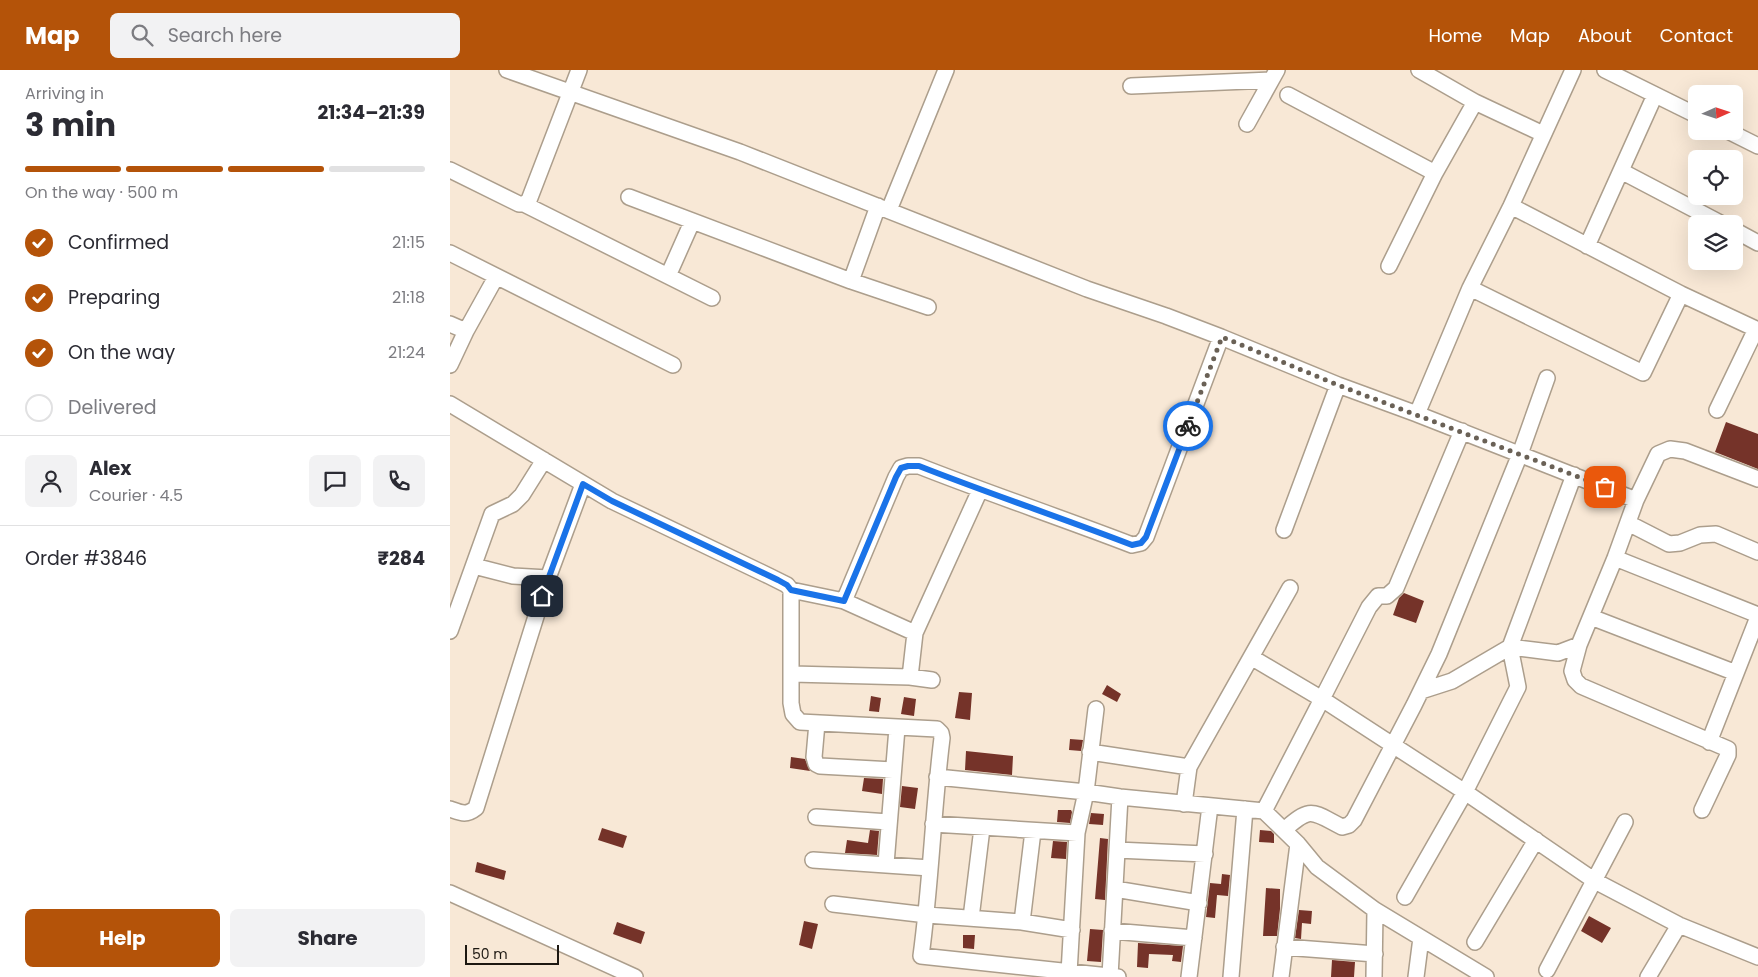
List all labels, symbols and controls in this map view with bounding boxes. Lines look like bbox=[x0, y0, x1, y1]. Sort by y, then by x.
search box bbox=[110, 13, 460, 58]
text: Map bbox=[25, 19, 80, 52]
icon: search bbox=[128, 21, 156, 49]
text: Search here bbox=[168, 22, 282, 49]
text: Home bbox=[1428, 23, 1482, 48]
text: Map bbox=[1510, 23, 1550, 48]
text: About bbox=[1578, 23, 1632, 48]
text: Contact bbox=[1660, 23, 1733, 48]
text: Arriving in bbox=[25, 82, 104, 105]
north arrow bbox=[1688, 85, 1742, 140]
map controls bbox=[1688, 85, 1743, 270]
text: 21:34–21:39 bbox=[317, 99, 425, 126]
text: 3 min bbox=[25, 102, 116, 147]
button: locate bbox=[1688, 150, 1743, 205]
text: On the way · 500 m bbox=[25, 181, 178, 204]
button: layers bbox=[1688, 215, 1743, 270]
icon: check bbox=[25, 229, 53, 257]
text: Confirmed bbox=[68, 229, 169, 256]
text: 21:15 bbox=[392, 231, 425, 254]
icon: check bbox=[25, 284, 53, 312]
text: Preparing bbox=[68, 284, 160, 311]
text: 21:18 bbox=[392, 286, 425, 309]
icon: check bbox=[25, 339, 53, 367]
text: On the way bbox=[68, 339, 175, 366]
text: 21:24 bbox=[388, 341, 425, 364]
text: Delivered bbox=[68, 394, 157, 421]
courier bbox=[1163, 401, 1213, 451]
icon: bike bbox=[1174, 412, 1202, 440]
button: person bbox=[25, 455, 77, 507]
text: Alex bbox=[89, 455, 131, 482]
button: chat bbox=[309, 455, 361, 507]
button: phone bbox=[373, 455, 425, 507]
pin bbox=[1584, 466, 1626, 508]
icon: bag bbox=[1591, 473, 1619, 501]
text: Courier · 4.5 bbox=[89, 484, 183, 507]
text: Order #3846 bbox=[25, 545, 147, 572]
text: ₹284 bbox=[378, 545, 425, 572]
pin bbox=[521, 575, 563, 617]
icon: home bbox=[528, 582, 556, 610]
button: Help bbox=[25, 909, 220, 967]
button: Share bbox=[230, 909, 425, 967]
scale bar bbox=[465, 942, 559, 965]
text: 50 m bbox=[472, 944, 508, 964]

